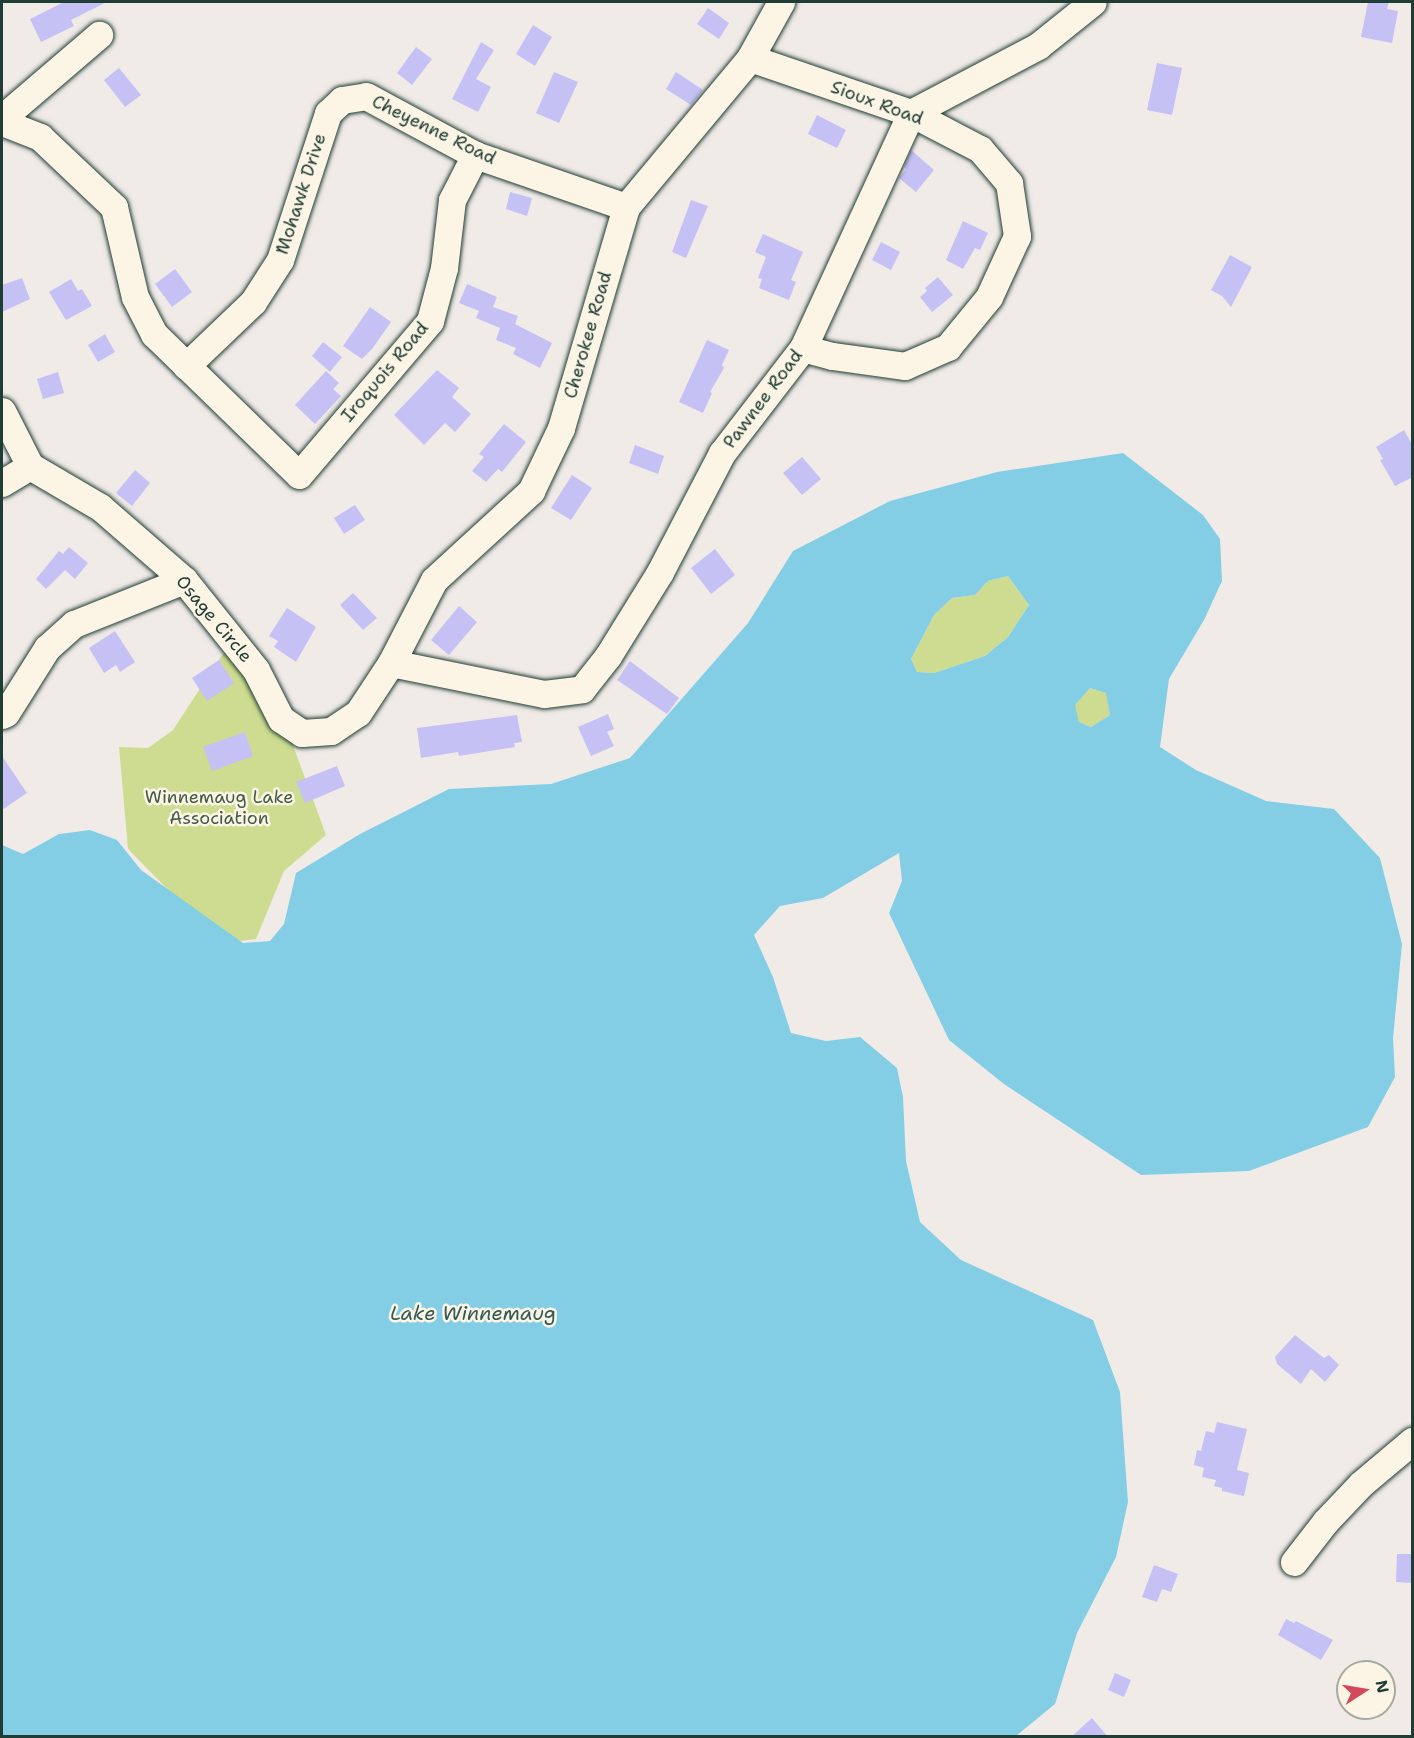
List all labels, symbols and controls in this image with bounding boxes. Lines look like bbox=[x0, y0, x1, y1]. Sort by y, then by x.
street label: Sioux Road bbox=[828, 76, 926, 130]
street label: Cheyenne Road bbox=[368, 91, 500, 169]
street label: Mohawk Drive bbox=[271, 131, 331, 257]
street label: Cherokee Road bbox=[560, 269, 616, 401]
street label: Iroquois Road bbox=[337, 317, 433, 427]
street label: Pawnee Road bbox=[719, 345, 807, 453]
street label: Osage Circle bbox=[171, 571, 257, 667]
park label: Winnemaug Lake Association bbox=[145, 787, 293, 830]
water label: Lake Winnemaug bbox=[390, 1301, 556, 1325]
north arrow bbox=[1336, 1660, 1396, 1720]
text: N bbox=[1371, 1678, 1394, 1695]

